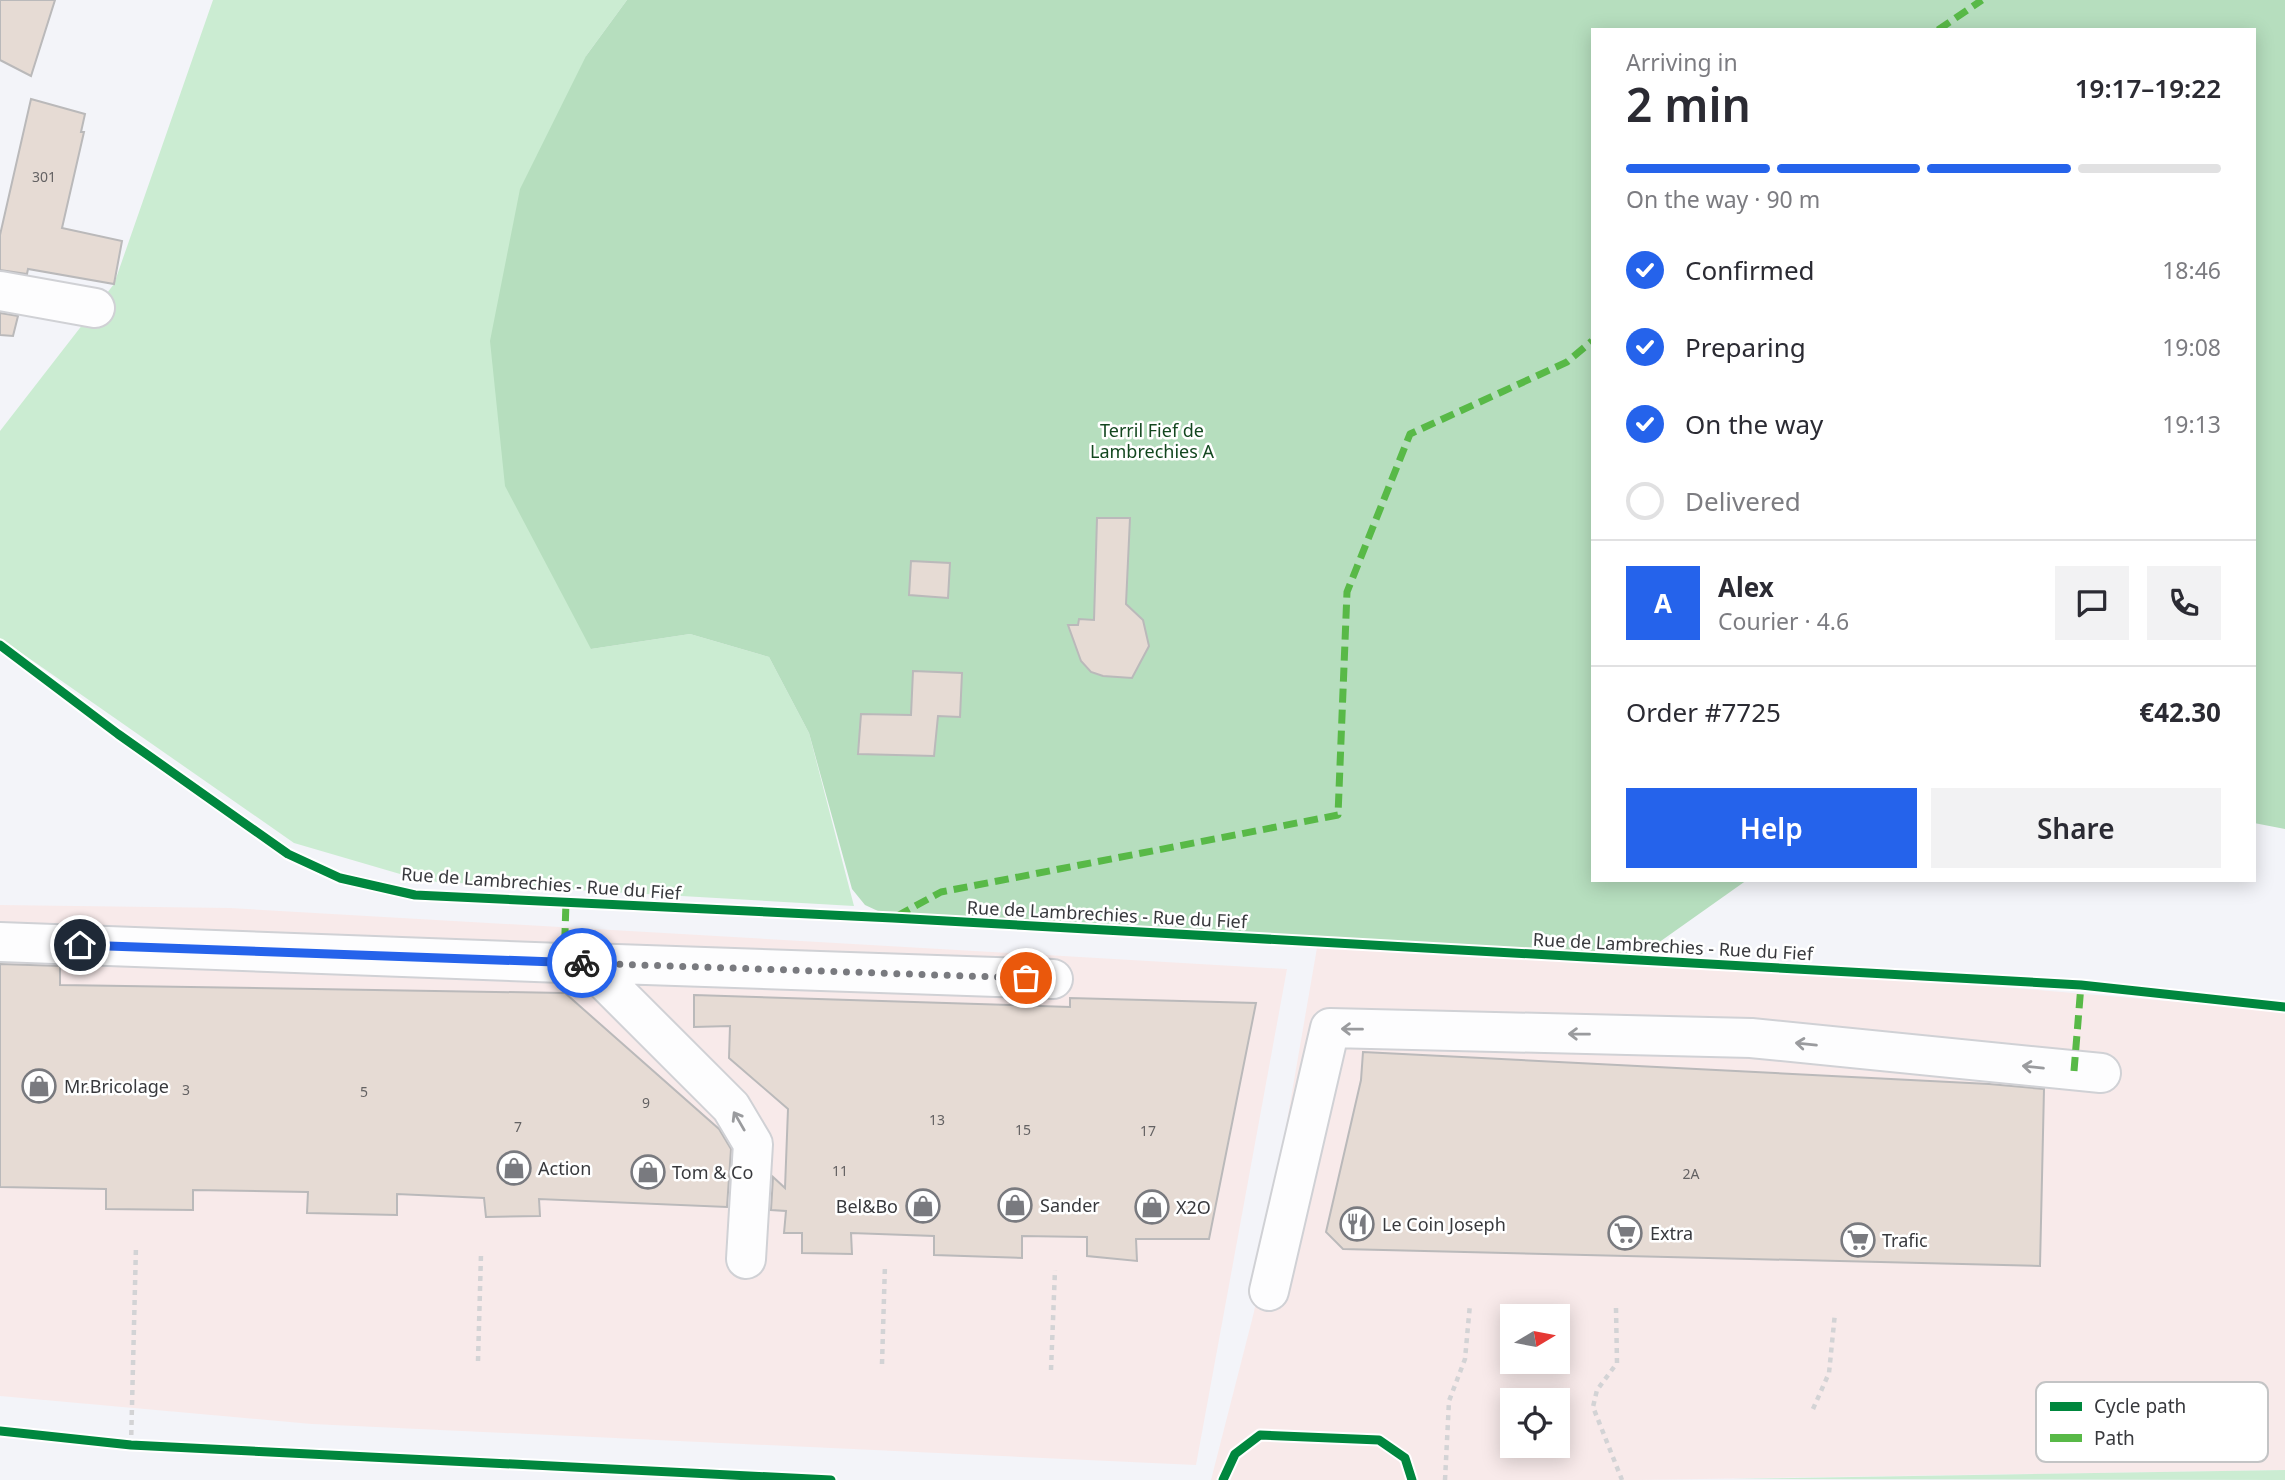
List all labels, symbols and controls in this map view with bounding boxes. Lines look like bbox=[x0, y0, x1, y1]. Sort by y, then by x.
text: Arriving in bbox=[1626, 46, 1738, 78]
text: 19:17–19:22 bbox=[2075, 70, 2221, 106]
text: 2 min bbox=[1626, 73, 1751, 135]
house number: 301 bbox=[32, 167, 56, 186]
text: On the way · 90 m bbox=[1626, 183, 1820, 215]
icon: check bbox=[1626, 251, 1664, 289]
text: Confirmed bbox=[1685, 252, 1815, 288]
text: 18:46 bbox=[2162, 254, 2221, 286]
icon: check bbox=[1626, 328, 1664, 366]
text: Preparing bbox=[1685, 329, 1806, 365]
text: 19:08 bbox=[2162, 331, 2221, 363]
icon: check bbox=[1626, 405, 1664, 443]
text: On the way bbox=[1685, 406, 1823, 442]
text: 19:13 bbox=[2162, 408, 2221, 440]
park label: Terril Fief de Lambrechies A bbox=[1090, 418, 1215, 463]
text: Delivered bbox=[1685, 483, 1801, 519]
button: chat bbox=[2055, 566, 2129, 640]
button: phone bbox=[2147, 566, 2221, 640]
text: Alex bbox=[1718, 569, 1774, 605]
text: A bbox=[1654, 585, 1672, 621]
text: Courier · 4.6 bbox=[1718, 605, 1849, 637]
text: Order #7725 bbox=[1626, 694, 1781, 730]
text: €42.30 bbox=[2139, 694, 2221, 730]
button: Help bbox=[1626, 788, 1917, 868]
button: Share bbox=[1931, 788, 2221, 868]
street label: Rue de Lambrechies - Rue du Fief bbox=[400, 861, 683, 905]
street label: Rue de Lambrechies - Rue du Fief bbox=[966, 895, 1248, 933]
pin bbox=[50, 915, 110, 975]
icon: home bbox=[61, 926, 99, 964]
street label: Rue de Lambrechies - Rue du Fief bbox=[1532, 927, 1814, 965]
courier bbox=[547, 928, 617, 998]
icon: bike bbox=[563, 944, 601, 982]
pin bbox=[996, 948, 1056, 1008]
icon: bag bbox=[1007, 959, 1045, 997]
one-way arrow bbox=[1341, 1022, 1364, 1036]
one-way arrow bbox=[1568, 1027, 1591, 1041]
one-way arrow bbox=[1796, 1037, 1818, 1050]
one-way arrow bbox=[2022, 1060, 2045, 1073]
shop icon: Mr.Bricolage bbox=[20, 1067, 58, 1105]
place label: Mr.Bricolage bbox=[64, 1074, 169, 1098]
house number: 3 bbox=[182, 1080, 190, 1099]
house number: 5 bbox=[360, 1082, 368, 1101]
house number: 9 bbox=[642, 1093, 650, 1112]
house number: 13 bbox=[929, 1110, 945, 1129]
one-way arrow bbox=[732, 1112, 746, 1132]
house number: 7 bbox=[514, 1117, 522, 1136]
house number: 15 bbox=[1015, 1120, 1031, 1139]
house number: 17 bbox=[1140, 1121, 1156, 1140]
shop icon: Action bbox=[495, 1149, 533, 1187]
shop icon: Tom & Co bbox=[629, 1153, 667, 1191]
place label: Action bbox=[538, 1156, 591, 1180]
place label: Tom & Co bbox=[672, 1160, 753, 1184]
house number: 11 bbox=[832, 1161, 848, 1180]
house number: 2A bbox=[1683, 1164, 1700, 1183]
shop icon: Sander bbox=[996, 1186, 1034, 1224]
shop icon: Bel&Bo bbox=[904, 1187, 942, 1225]
shop icon: X2O bbox=[1133, 1188, 1171, 1226]
place label: Sander bbox=[1040, 1193, 1100, 1217]
place label: Bel&Bo bbox=[836, 1194, 898, 1218]
place label: X2O bbox=[1176, 1195, 1211, 1219]
restaurant icon: Le Coin Joseph bbox=[1338, 1205, 1376, 1243]
place label: Le Coin Joseph bbox=[1382, 1212, 1506, 1236]
supermarket icon: Extra bbox=[1606, 1214, 1644, 1252]
place label: Extra bbox=[1650, 1221, 1693, 1245]
supermarket icon: Trafic bbox=[1839, 1221, 1877, 1259]
place label: Trafic bbox=[1882, 1228, 1928, 1252]
north arrow bbox=[1500, 1304, 1570, 1374]
map controls bbox=[1500, 1304, 1570, 1458]
legend bbox=[2036, 1382, 2268, 1462]
button: locate bbox=[1500, 1388, 1570, 1458]
text: Cycle path bbox=[2094, 1393, 2186, 1419]
text: Path bbox=[2094, 1425, 2135, 1451]

